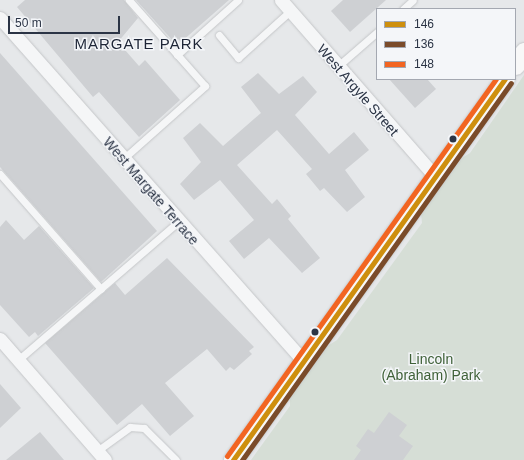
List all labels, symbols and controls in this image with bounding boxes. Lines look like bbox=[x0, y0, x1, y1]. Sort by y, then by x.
scale bar bbox=[10, 8, 122, 34]
legend bbox=[376, 8, 516, 80]
text: 50 m bbox=[15, 16, 42, 30]
text: 146 bbox=[414, 17, 434, 31]
district label: MARGATE PARK bbox=[75, 35, 203, 53]
text: 136 bbox=[414, 37, 434, 51]
street label: West Argyle Street bbox=[313, 41, 403, 139]
text: 148 bbox=[414, 57, 434, 71]
street label: West Margate Terrace bbox=[100, 134, 202, 248]
unlabelled marker bbox=[448, 134, 458, 144]
unlabelled marker bbox=[310, 327, 320, 337]
park label: Lincoln (Abraham) Park bbox=[382, 351, 480, 384]

